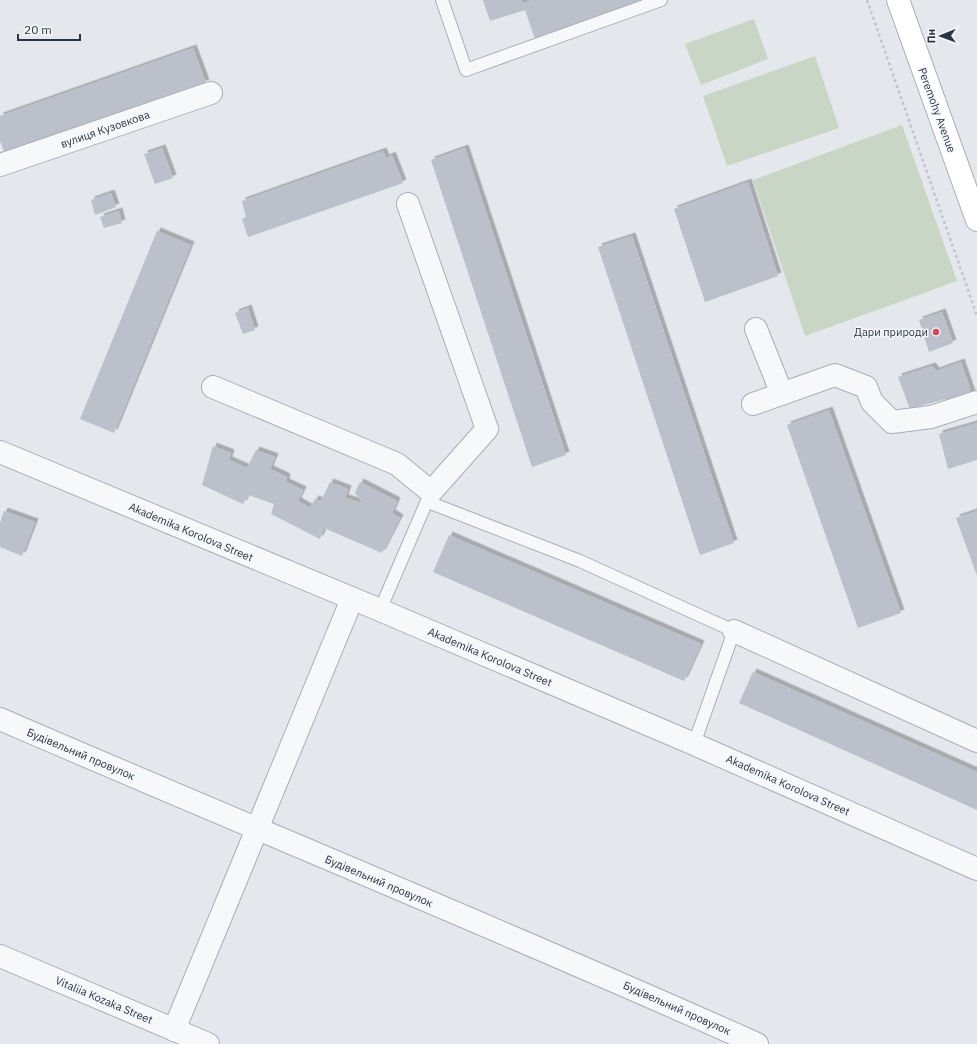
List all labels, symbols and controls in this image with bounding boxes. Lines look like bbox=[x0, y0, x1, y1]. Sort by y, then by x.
scale bar bbox=[18, 16, 80, 42]
north arrow bbox=[921, 16, 961, 56]
text: 20 m bbox=[24, 22, 52, 37]
text: Пн bbox=[924, 29, 938, 44]
street label: Peremohy Avenue bbox=[915, 66, 959, 154]
street label: вулиця Кузовкова bbox=[59, 107, 152, 151]
place label: Дари природи bbox=[854, 325, 928, 339]
marker: Дари природи bbox=[931, 327, 941, 337]
street label: Akademika Korolova Street bbox=[127, 499, 255, 565]
street label: Akademika Korolova Street bbox=[426, 624, 554, 690]
street label: Будівельний провулок bbox=[25, 725, 137, 783]
street label: Akademika Korolova Street bbox=[724, 751, 852, 819]
street label: Будівельний провулок bbox=[323, 852, 435, 910]
street label: Vitaliia Kozaka Street bbox=[53, 973, 155, 1027]
street label: Будівельний провулок bbox=[621, 978, 733, 1038]

